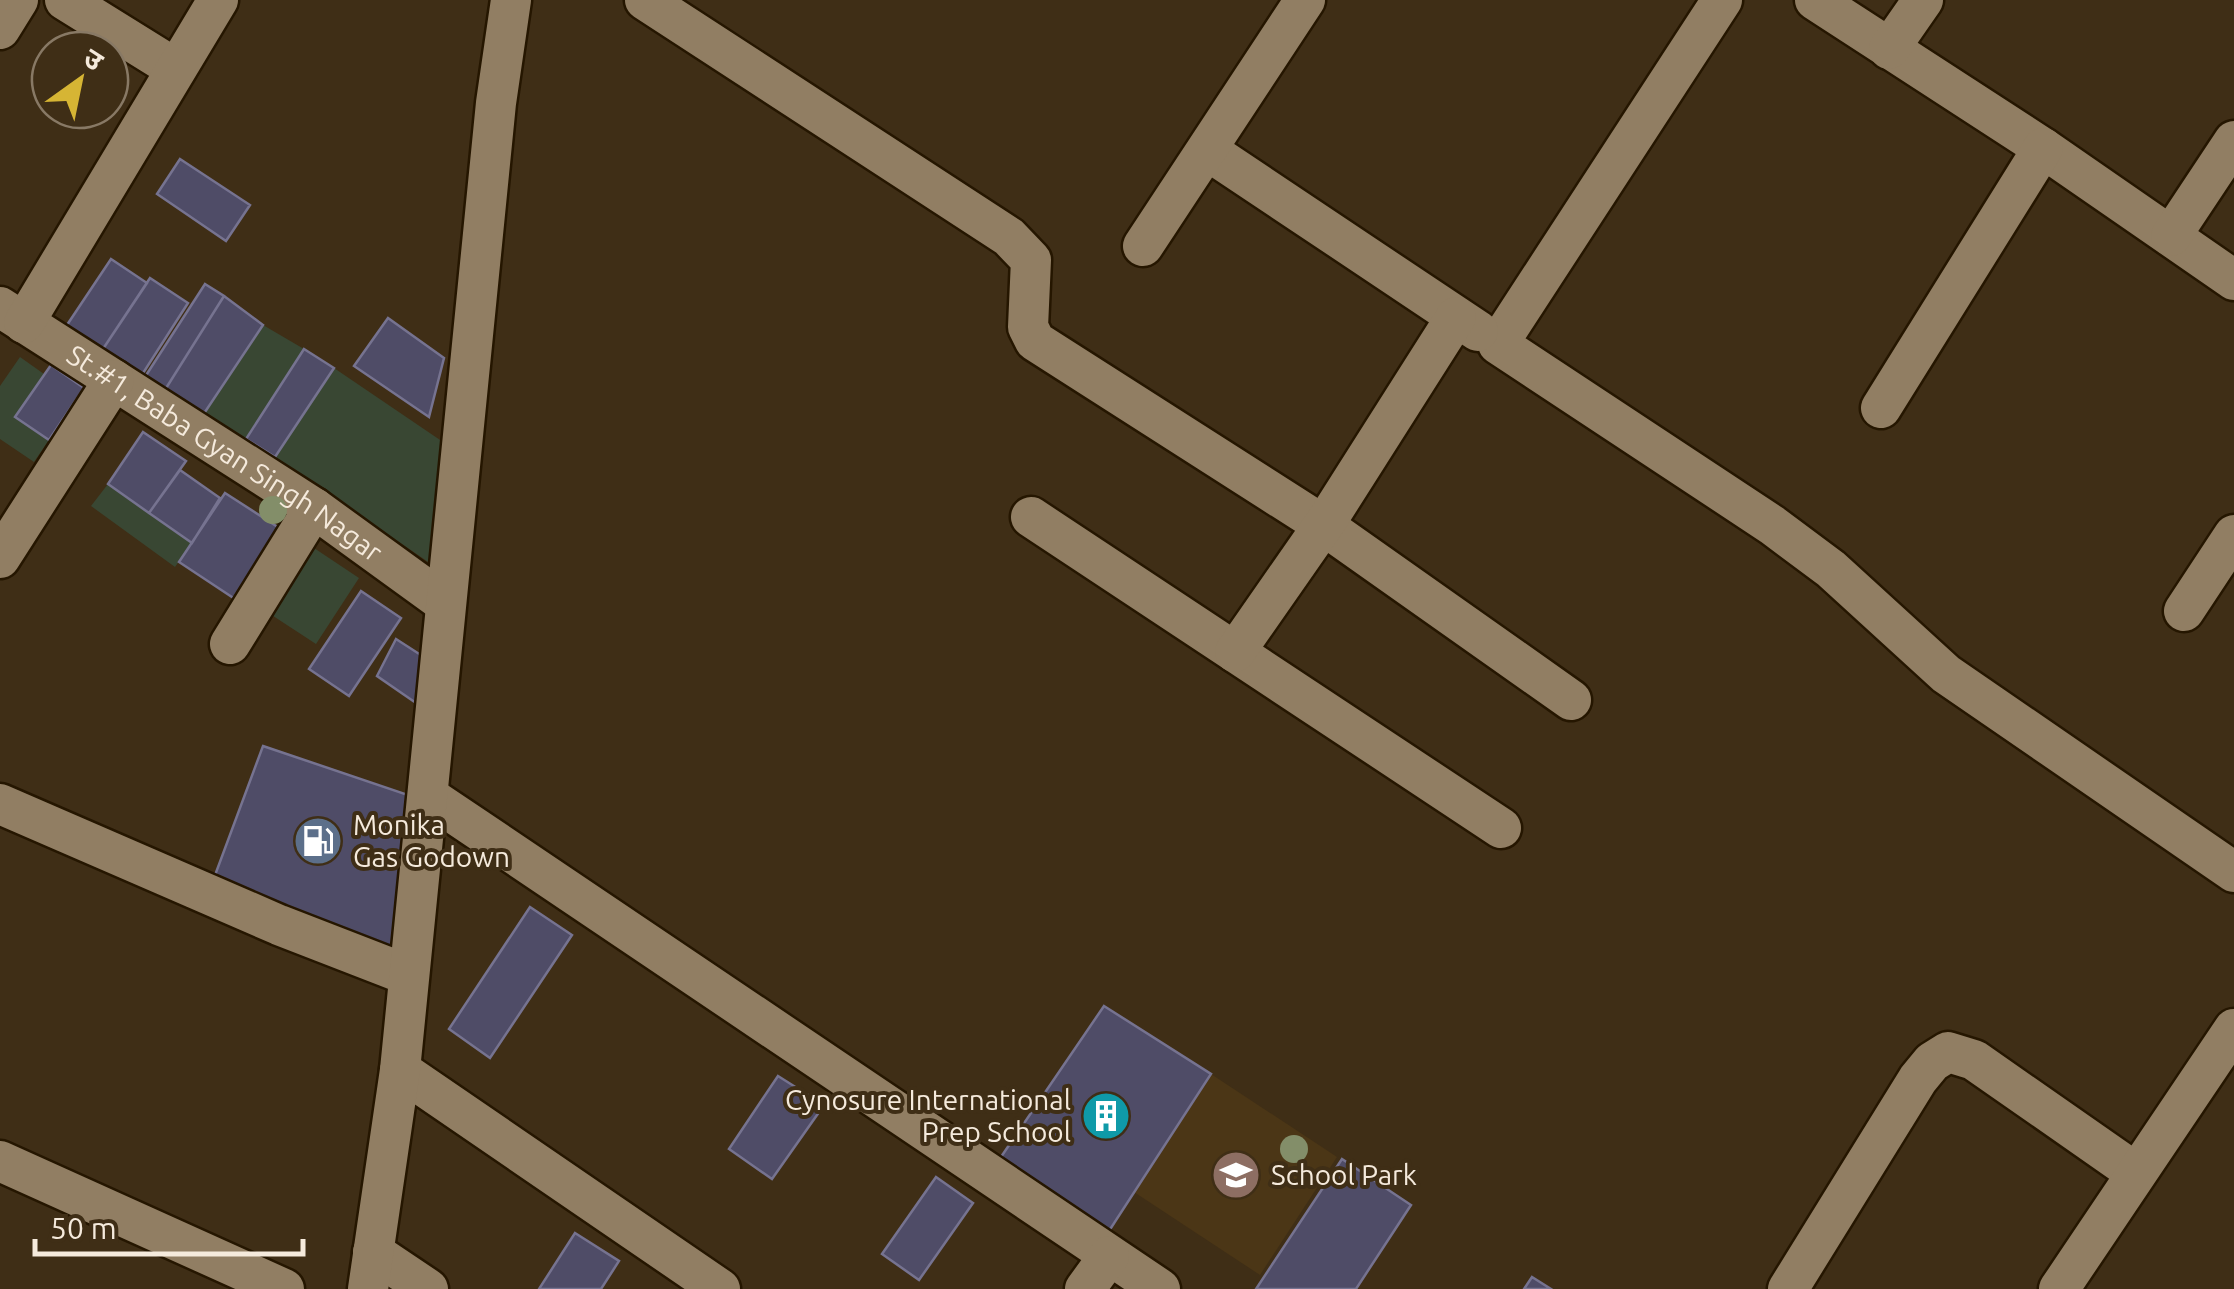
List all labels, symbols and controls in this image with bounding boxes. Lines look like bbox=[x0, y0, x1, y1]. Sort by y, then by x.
north arrow bbox=[30, 30, 130, 130]
text: उ bbox=[79, 41, 110, 76]
street label: St.#1, Baba Gyan Singh Nagar bbox=[62, 338, 389, 567]
place label: Monika Gas Godown bbox=[353, 809, 510, 872]
fuel station icon: Monika Gas Godown bbox=[292, 815, 344, 867]
place label: Cynosure International Prep School bbox=[785, 1084, 1071, 1147]
building icon: Cynosure International Prep School bbox=[1080, 1090, 1132, 1142]
school or university icon: School Park bbox=[1210, 1149, 1262, 1201]
place label: School Park bbox=[1271, 1159, 1417, 1190]
scale bar bbox=[35, 1194, 302, 1256]
text: 50 m bbox=[50, 1211, 117, 1245]

